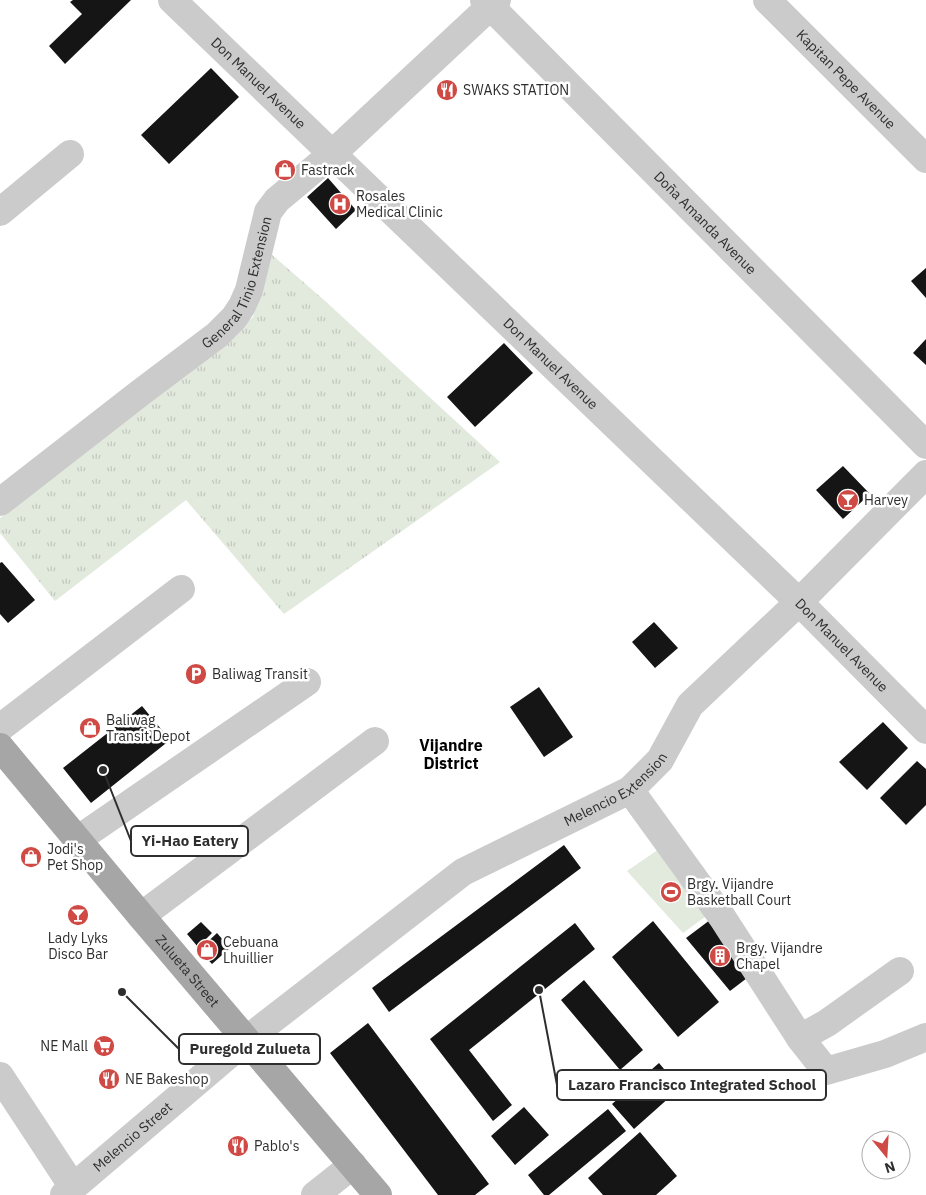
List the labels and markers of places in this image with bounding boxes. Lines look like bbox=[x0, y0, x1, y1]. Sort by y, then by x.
restaurant icon: SWAKS STATION bbox=[435, 78, 459, 102]
place label: SWAKS STATION bbox=[463, 81, 569, 99]
shop icon: Fastrack bbox=[273, 158, 297, 182]
place label: Fastrack bbox=[301, 161, 355, 179]
place label: Rosales Medical Clinic bbox=[356, 187, 443, 221]
hospital icon: Rosales Medical Clinic bbox=[328, 192, 352, 216]
bar icon: Harvey bbox=[836, 488, 860, 512]
place label: Harvey bbox=[864, 491, 908, 509]
parking icon: Baliwag Transit bbox=[184, 662, 208, 686]
place label: Baliwag Transit bbox=[212, 665, 308, 683]
place label: Baliwag Transit Depot bbox=[106, 711, 190, 745]
shop icon: Baliwag Transit Depot bbox=[78, 716, 102, 740]
callout: Yi-Hao Eatery bbox=[131, 826, 248, 856]
place label: Jodi's Pet Shop bbox=[47, 840, 103, 874]
shop icon: Jodi's Pet Shop bbox=[19, 845, 43, 869]
place label: Brgy. Vijandre Basketball Court bbox=[687, 875, 791, 909]
sports icon: Brgy. Vijandre Basketball Court bbox=[659, 880, 683, 904]
bar icon: Lady Lyks Disco Bar bbox=[66, 903, 90, 927]
place label: Lady Lyks Disco Bar bbox=[48, 929, 108, 963]
place label: Cebuana Lhuillier bbox=[223, 933, 279, 967]
shop icon: Cebuana Lhuillier bbox=[195, 938, 219, 962]
place label: Brgy. Vijandre Chapel bbox=[736, 939, 823, 973]
building icon: Brgy. Vijandre Chapel bbox=[708, 944, 732, 968]
supermarket icon: NE Mall bbox=[92, 1034, 116, 1058]
callout: Puregold Zulueta bbox=[179, 1034, 320, 1064]
place label: NE Mall bbox=[40, 1037, 88, 1055]
restaurant icon: NE Bakeshop bbox=[97, 1067, 121, 1091]
place label: NE Bakeshop bbox=[125, 1070, 209, 1088]
callout: Lazaro Francisco Integrated School bbox=[557, 1070, 826, 1100]
restaurant icon: Pablo's bbox=[226, 1134, 250, 1158]
place label: Pablo's bbox=[254, 1137, 300, 1155]

